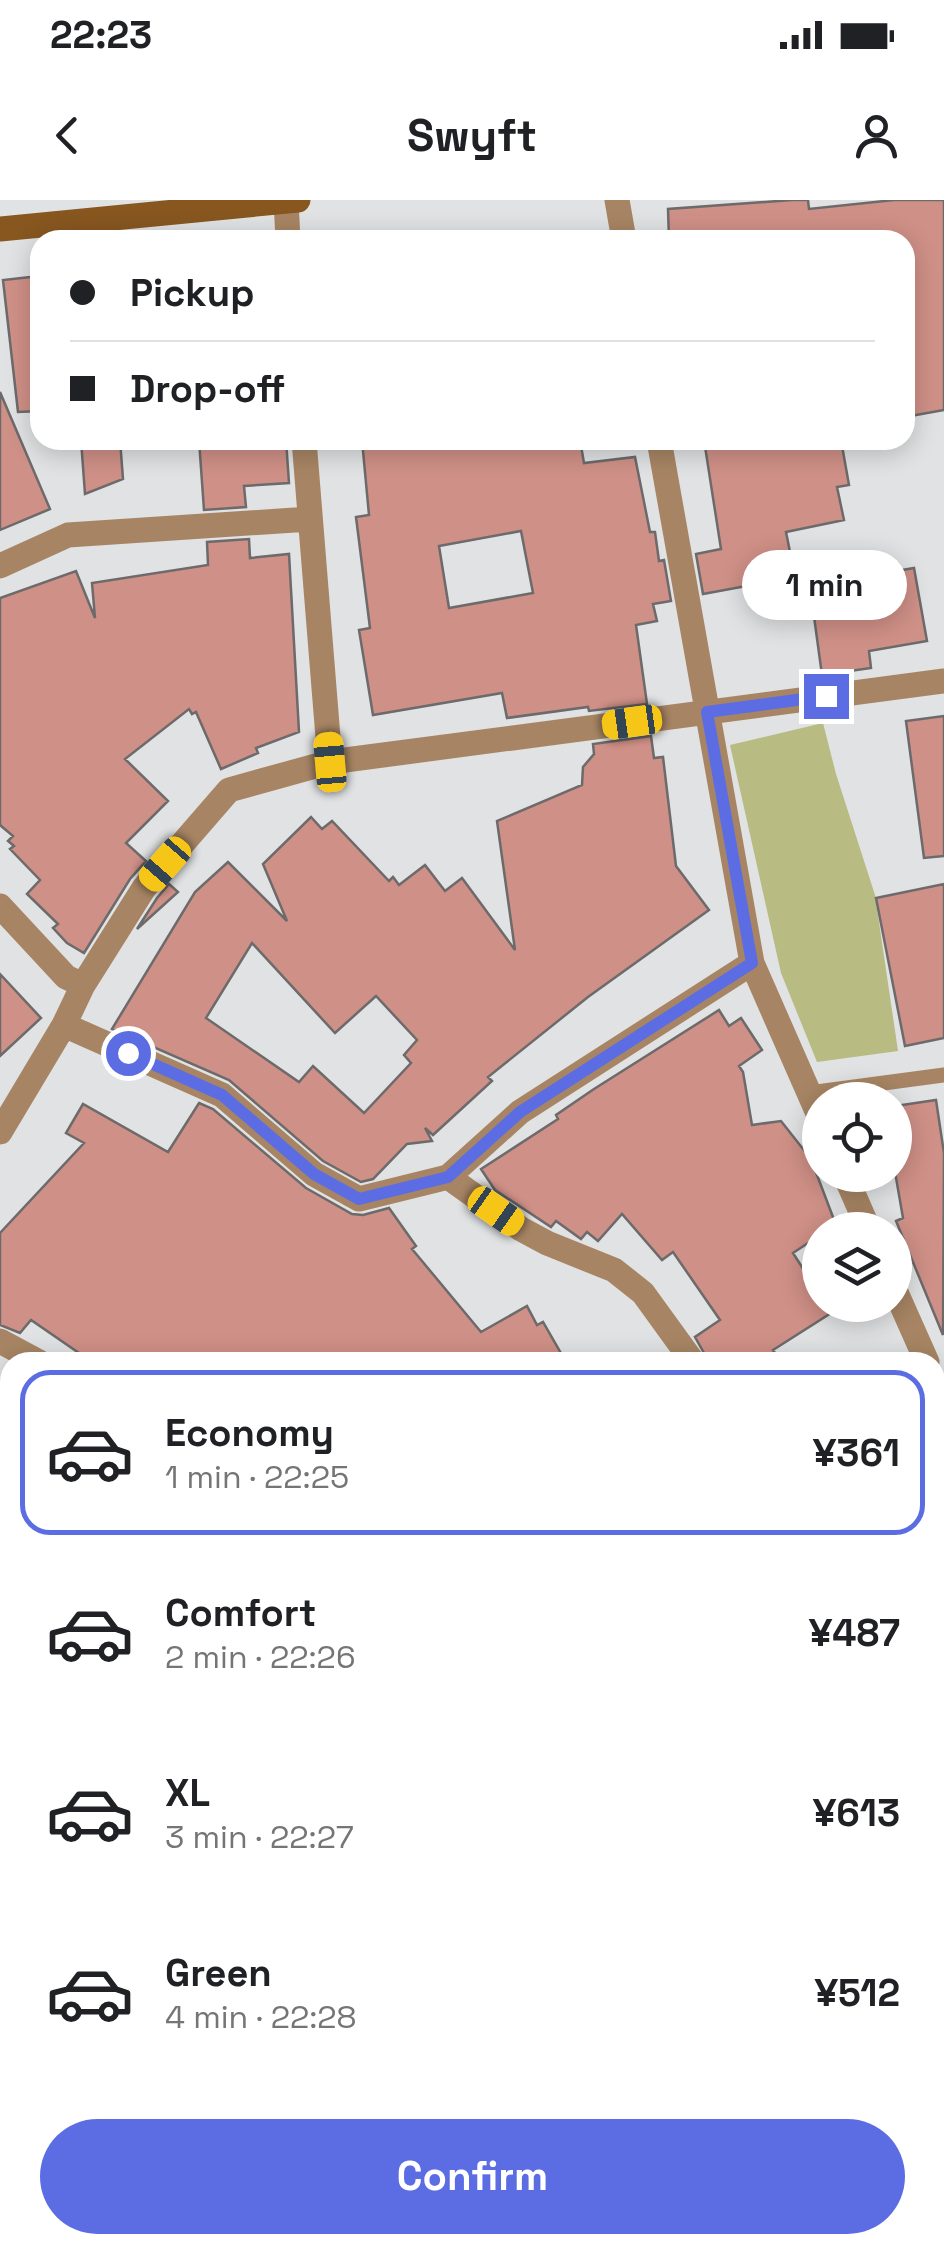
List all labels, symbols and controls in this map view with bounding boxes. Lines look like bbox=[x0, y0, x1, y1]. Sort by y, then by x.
text: 22:23 bbox=[50, 11, 152, 59]
text: Swyft bbox=[407, 107, 537, 164]
icon: back bbox=[40, 108, 95, 163]
icon: person bbox=[849, 108, 904, 163]
text: Pickup bbox=[130, 269, 254, 317]
text: Drop-off bbox=[130, 365, 285, 413]
callout: 1 min bbox=[744, 551, 908, 621]
text: 1 min bbox=[785, 565, 864, 605]
route end bbox=[804, 674, 849, 719]
car bbox=[600, 703, 664, 741]
car bbox=[312, 731, 348, 793]
car bbox=[134, 832, 196, 896]
route start bbox=[106, 1031, 151, 1076]
map controls bbox=[802, 1082, 912, 1322]
button: locate bbox=[802, 1082, 912, 1192]
car bbox=[463, 1182, 529, 1240]
button: layers bbox=[802, 1212, 912, 1322]
icon: car bbox=[45, 1408, 135, 1498]
text: Economy bbox=[165, 1409, 334, 1457]
text: ¥361 bbox=[813, 1429, 900, 1477]
text: 1 min · 22:25 bbox=[165, 1457, 349, 1497]
icon: car bbox=[45, 1588, 135, 1678]
text: Comfort bbox=[165, 1589, 316, 1637]
text: ¥487 bbox=[809, 1609, 900, 1657]
text: 2 min · 22:26 bbox=[165, 1637, 356, 1677]
icon: car bbox=[45, 1768, 135, 1858]
text: XL bbox=[165, 1769, 210, 1817]
text: ¥613 bbox=[813, 1789, 900, 1837]
text: 3 min · 22:27 bbox=[165, 1817, 354, 1857]
icon: car bbox=[45, 1948, 135, 2038]
text: Green bbox=[165, 1949, 272, 1997]
text: ¥512 bbox=[815, 1969, 900, 2017]
text: 4 min · 22:28 bbox=[165, 1997, 357, 2037]
button: Confirm bbox=[40, 2119, 905, 2234]

